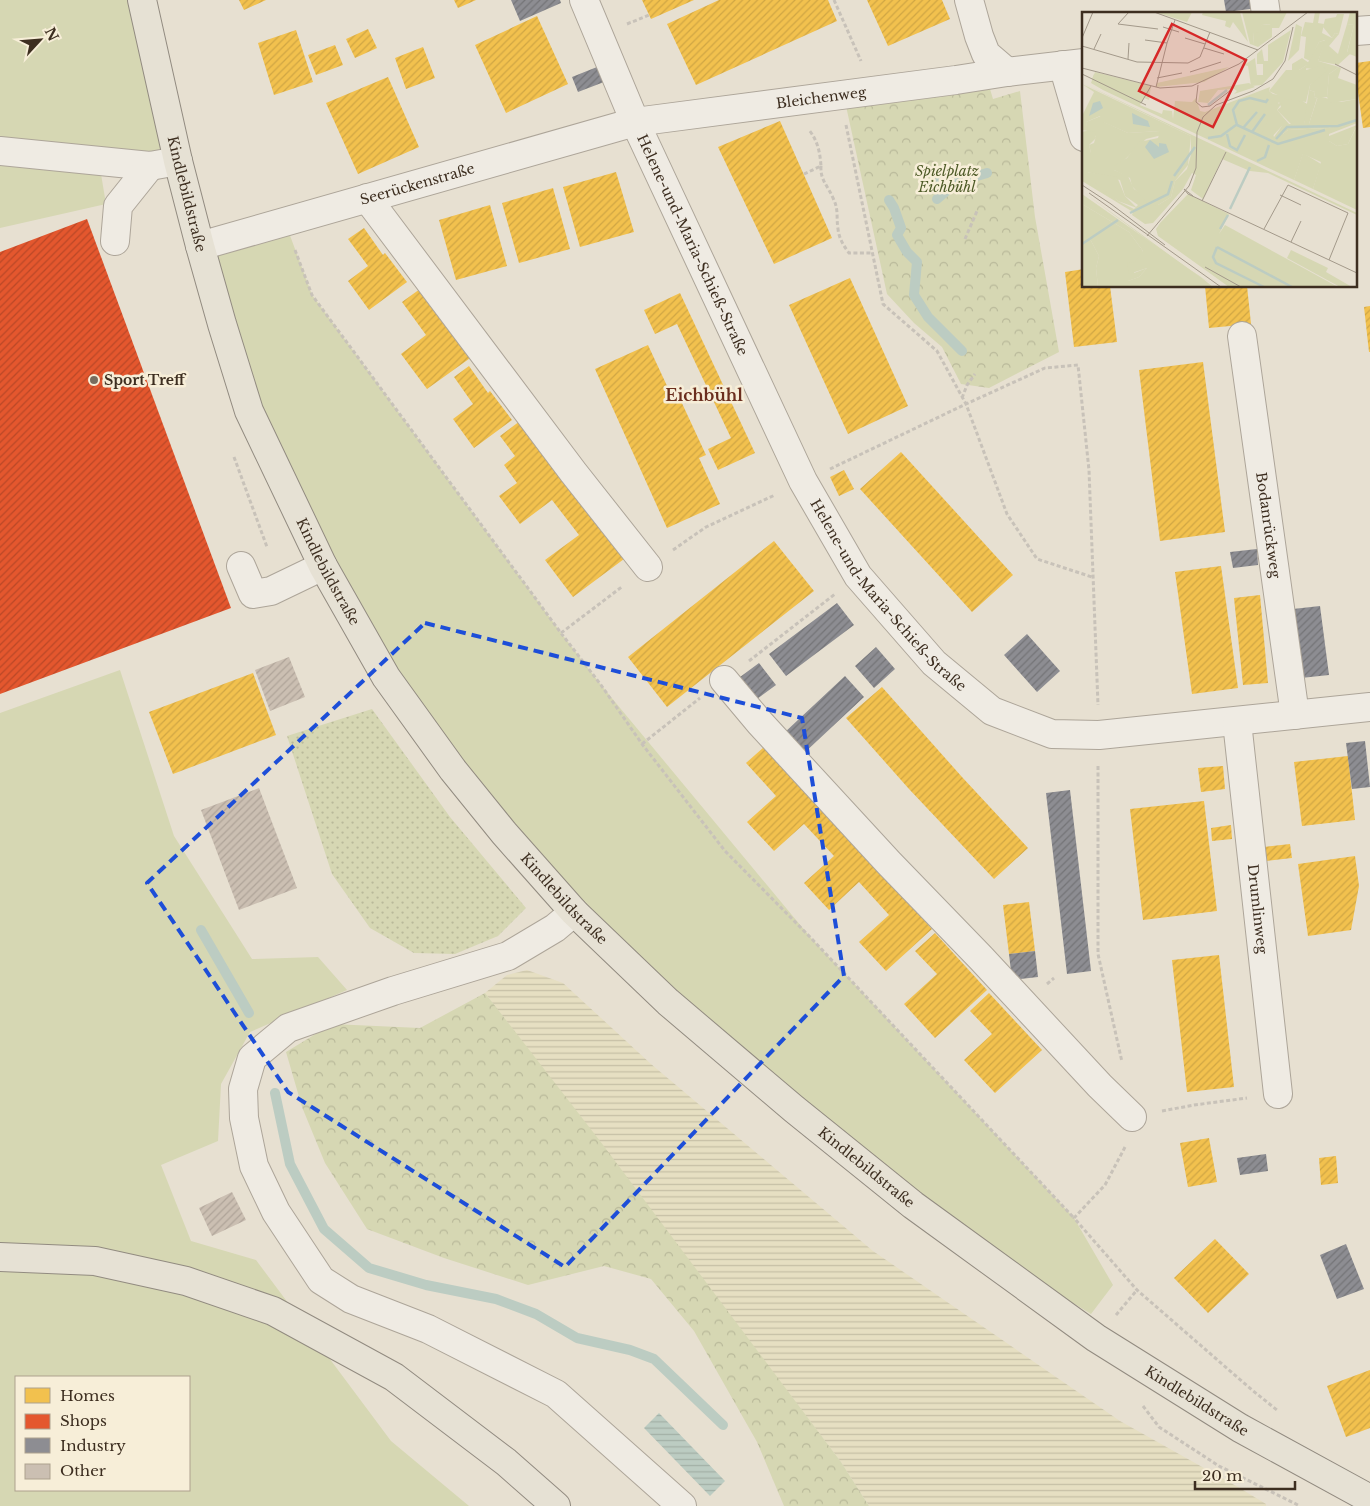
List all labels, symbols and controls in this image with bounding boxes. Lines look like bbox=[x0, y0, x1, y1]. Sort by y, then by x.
inset map bbox=[1082, 12, 1358, 288]
north arrow bbox=[15, 15, 65, 65]
text: N bbox=[41, 24, 63, 44]
street label: Bleichenweg bbox=[775, 83, 868, 112]
street label: Helene-und-Maria-Schieß-Straße bbox=[633, 131, 752, 359]
street label: Kindlebildstraße bbox=[164, 134, 210, 254]
street label: Seerückenstraße bbox=[358, 159, 477, 209]
park label: Spielplatz Eichbühl bbox=[915, 162, 979, 196]
place label: Sport Treff bbox=[104, 371, 187, 389]
marker: Sport Treff bbox=[88, 374, 100, 386]
district label: Eichbühl bbox=[665, 385, 743, 405]
street label: Bodanrückweg bbox=[1252, 471, 1285, 580]
street label: Helene-und-Maria-Schieß-Straße bbox=[806, 496, 970, 695]
street label: Kindlebildstraße bbox=[292, 515, 364, 629]
street label: Kindlebildstraße bbox=[517, 849, 611, 948]
street label: Drumlinweg bbox=[1244, 863, 1272, 955]
street label: Kindlebildstraße bbox=[814, 1123, 918, 1212]
street label: Kindlebildstraße bbox=[1142, 1362, 1252, 1440]
legend bbox=[15, 1376, 190, 1491]
text: Homes bbox=[60, 1386, 115, 1405]
text: Shops bbox=[60, 1411, 107, 1430]
text: Industry bbox=[60, 1436, 126, 1455]
scale bar bbox=[1195, 1458, 1295, 1490]
text: Other bbox=[60, 1461, 107, 1480]
text: 20 m bbox=[1202, 1466, 1242, 1485]

